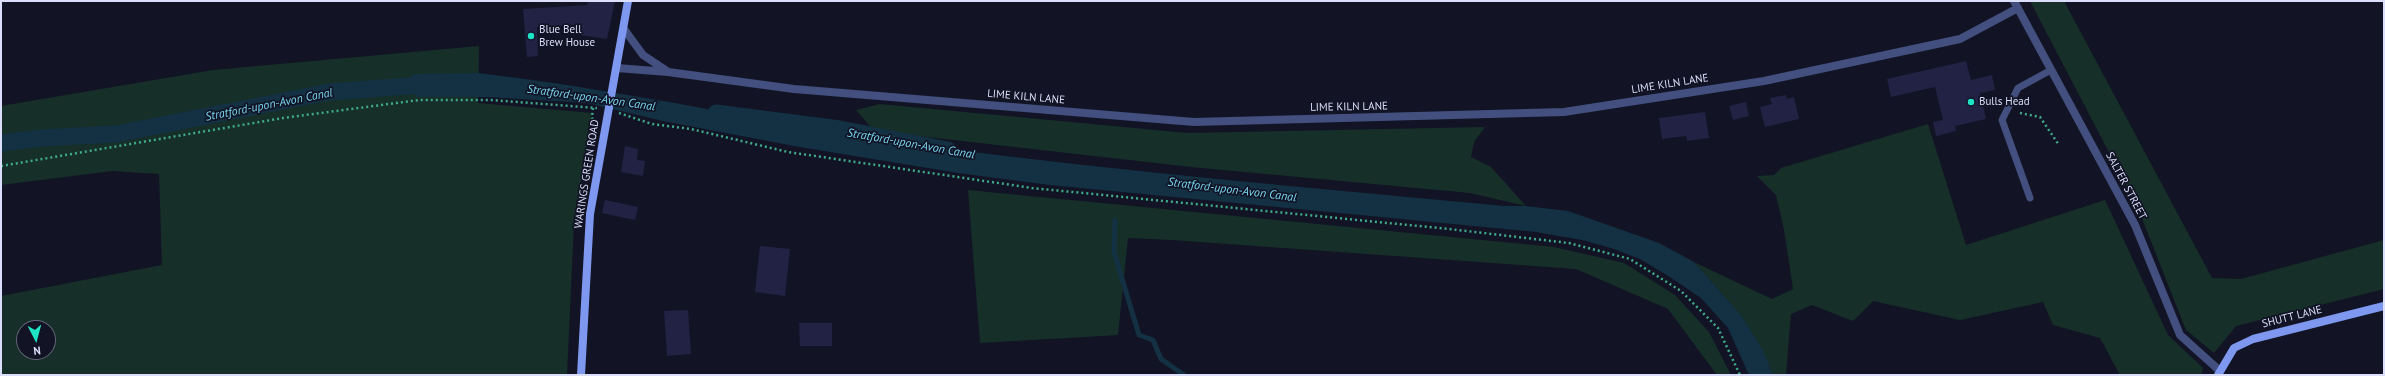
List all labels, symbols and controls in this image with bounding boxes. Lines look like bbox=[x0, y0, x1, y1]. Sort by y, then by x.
place label: Blue Bell Brew House bbox=[539, 23, 595, 49]
marker: Blue Bell Brew House bbox=[526, 31, 536, 41]
street label: LIME KILN LANE bbox=[1631, 71, 1709, 97]
water label: Stratford-upon-Avon Canal bbox=[526, 82, 656, 114]
water label: Stratford-upon-Avon Canal bbox=[204, 86, 334, 124]
street label: LIME KILN LANE bbox=[987, 87, 1065, 107]
place label: Bulls Head bbox=[1979, 95, 2030, 109]
marker: Bulls Head bbox=[1966, 97, 1976, 107]
street label: LIME KILN LANE bbox=[1310, 100, 1388, 114]
street label: WARINGS GREEN ROAD bbox=[572, 119, 602, 229]
water label: Stratford-upon-Avon Canal bbox=[846, 126, 976, 162]
street label: SALTER STREET bbox=[2103, 150, 2149, 222]
water label: Stratford-upon-Avon Canal bbox=[1167, 175, 1297, 205]
street label: SHUTT LANE bbox=[2261, 303, 2323, 331]
north arrow bbox=[16, 320, 56, 360]
text: N bbox=[33, 344, 41, 358]

